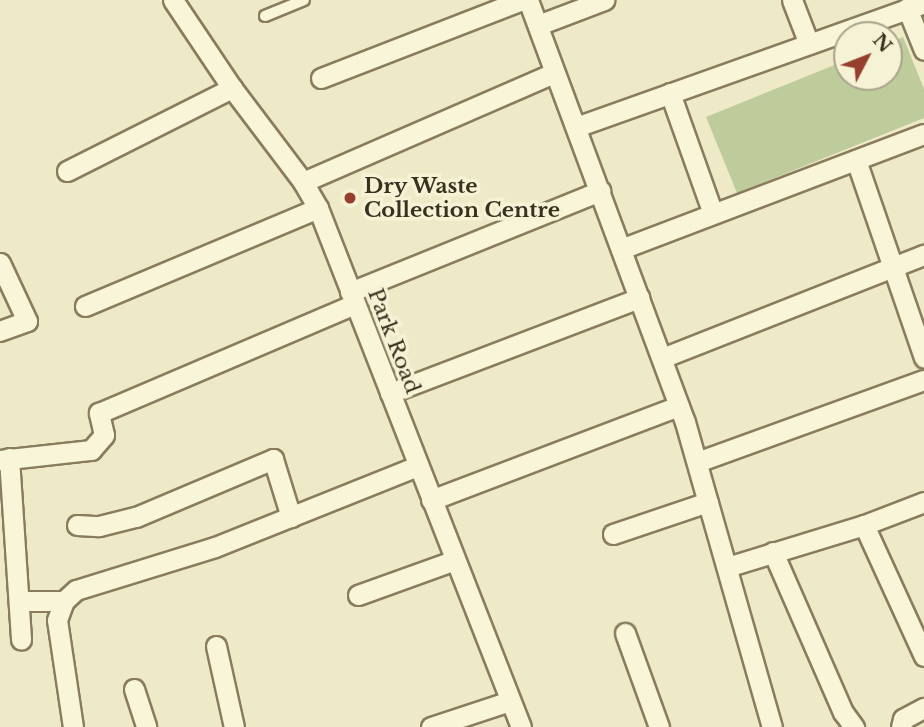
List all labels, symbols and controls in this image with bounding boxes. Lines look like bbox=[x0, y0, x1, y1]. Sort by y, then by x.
north arrow bbox=[833, 21, 903, 91]
text: N bbox=[868, 29, 897, 57]
place label: Dry Waste Collection Centre bbox=[364, 173, 560, 223]
marker: Dry Waste Collection Centre bbox=[342, 190, 358, 206]
street label: Park Road bbox=[362, 285, 426, 397]

